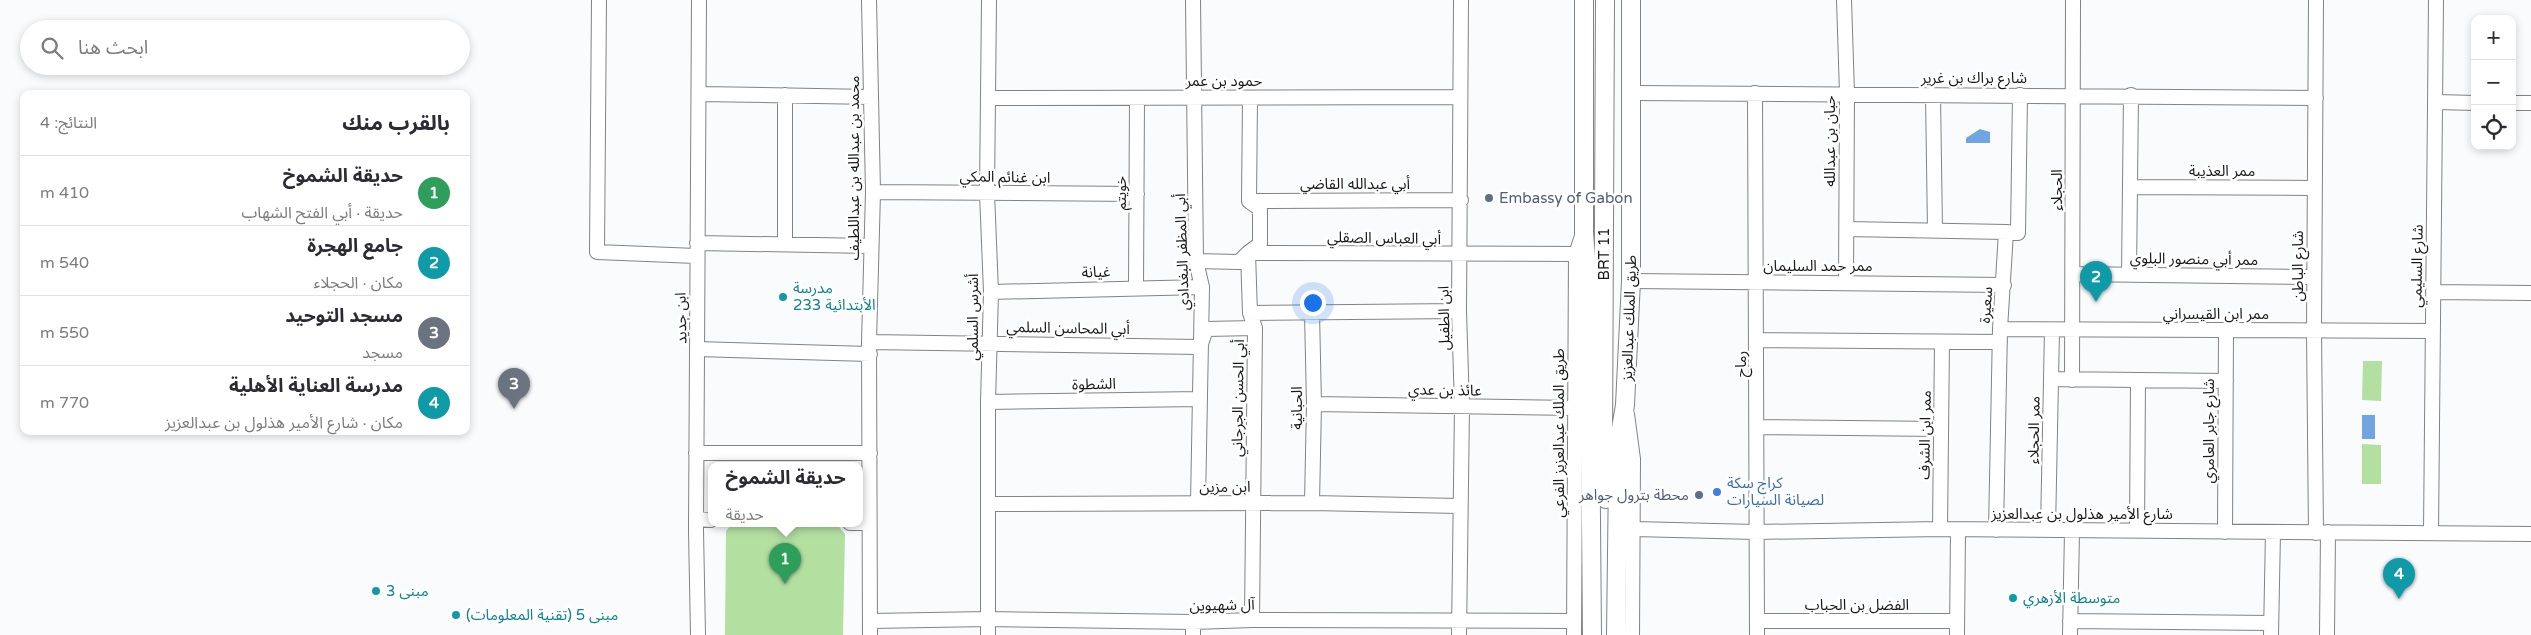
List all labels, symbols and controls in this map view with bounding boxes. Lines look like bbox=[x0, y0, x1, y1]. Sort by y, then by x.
map controls bbox=[2471, 15, 2516, 150]
button: + bbox=[2471, 15, 2516, 60]
search box bbox=[20, 20, 470, 75]
icon: search bbox=[38, 34, 66, 62]
text: ابحث هنا bbox=[78, 37, 148, 59]
button: − bbox=[2471, 60, 2516, 105]
street label: شارع براك بن غرير bbox=[1920, 69, 2027, 90]
street label: حمود بن عمر bbox=[1185, 72, 1263, 90]
street label: محمد بن عبدالله بن عبداللطيف bbox=[845, 76, 863, 260]
street label: حبان بن عبدالله bbox=[1821, 95, 1839, 187]
button: locate bbox=[2471, 105, 2516, 150]
text: بالقرب منك bbox=[342, 111, 450, 136]
text: النتائج: 4 bbox=[40, 113, 97, 133]
street label: ممر العذيبة bbox=[2189, 162, 2255, 180]
text: حديقة الشموخ bbox=[283, 165, 403, 187]
street label: ابن غنائم المكي bbox=[959, 167, 1050, 189]
street label: الحجلاء bbox=[2048, 169, 2066, 211]
street label: أبي عبدالله القاضي bbox=[1300, 175, 1410, 195]
street label: خويتم bbox=[1112, 176, 1132, 210]
text: 410 m bbox=[40, 183, 89, 203]
text: 1 bbox=[429, 183, 439, 203]
place label: Embassy of Gabon bbox=[1499, 189, 1633, 207]
marker: Embassy of Gabon bbox=[1483, 192, 1495, 204]
street label: أبي المظفر البغدادي bbox=[1171, 193, 1196, 311]
text: حديقة · أبي الفتح الشهاب bbox=[241, 203, 403, 223]
street label: شارع السليمي bbox=[2407, 224, 2430, 308]
street label: أبي العباس الصقلي bbox=[1327, 228, 1441, 250]
street label: BRT 11 bbox=[1595, 228, 1613, 280]
street label: شارع الباطن bbox=[2289, 230, 2310, 302]
text: جامع الهجرة bbox=[307, 235, 403, 257]
street label: ممر أبي منصور البلوي bbox=[2130, 249, 2258, 272]
text: 540 m bbox=[40, 253, 89, 273]
text: 2 bbox=[429, 253, 439, 273]
street label: طريق الملك عبدالعزيز bbox=[1618, 255, 1641, 383]
street label: ممر حمد السليمان bbox=[1763, 257, 1873, 275]
pin: 2 bbox=[2080, 261, 2112, 302]
street label: غيانة bbox=[1081, 262, 1111, 281]
text: مكان · الحجلاء bbox=[314, 273, 403, 293]
street label: أشرس السلمي bbox=[964, 273, 984, 361]
place label: مدرسة الأبتدائية 233 bbox=[793, 279, 876, 314]
street label: ابن الطفيل bbox=[1434, 286, 1454, 350]
street label: سعيرة bbox=[1976, 286, 1996, 324]
your location bbox=[1300, 290, 1326, 316]
marker: مدرسة الأبتدائية 233 bbox=[777, 291, 789, 303]
street label: ابن جديد bbox=[672, 292, 690, 344]
text: مسجد التوحيد bbox=[285, 305, 403, 327]
street label: ممر ابن القيسراني bbox=[2163, 305, 2269, 325]
street label: أبي المحاسن السلمي bbox=[1006, 318, 1130, 341]
text: 550 m bbox=[40, 323, 89, 343]
text: 3 bbox=[429, 323, 439, 343]
street label: أبي الحسن الجرجاني bbox=[1228, 339, 1251, 457]
text: مسجد bbox=[362, 343, 403, 363]
street label: طريق الملك عبدالعزيز الفرعي bbox=[1550, 348, 1570, 518]
street label: رماح bbox=[1732, 351, 1753, 377]
pin: 3 bbox=[498, 368, 530, 409]
text: مدرسة العناية الأهلية bbox=[229, 375, 403, 397]
street label: الشطوة bbox=[1072, 375, 1116, 393]
street label: شارع جابر العامري bbox=[2200, 378, 2221, 484]
street label: عائذ بن عدي bbox=[1408, 380, 1482, 402]
street label: الحبانية bbox=[1288, 386, 1306, 430]
street label: ممر ابن الشرف bbox=[1915, 390, 1935, 480]
text: 770 m bbox=[40, 393, 89, 413]
text: 4 bbox=[429, 393, 439, 413]
street label: ممر الحجلاء bbox=[2024, 396, 2044, 464]
text: مكان · شارع الأمير هذلول بن عبدالعزيز bbox=[165, 413, 403, 433]
popup bbox=[708, 462, 863, 527]
text: حديقة الشموخ bbox=[725, 467, 846, 489]
place label: كراج سكة لصيانة السيارات bbox=[1727, 474, 1824, 509]
street label: ابن مزين bbox=[1199, 478, 1251, 496]
place label: محطة بترول جواهر bbox=[1578, 486, 1689, 504]
marker: كراج سكة لصيانة السيارات bbox=[1711, 486, 1723, 498]
marker: محطة بترول جواهر bbox=[1693, 489, 1705, 501]
text: حديقة bbox=[725, 505, 764, 525]
street label: شارع الأمير هذلول بن عبدالعزيز bbox=[1990, 505, 2173, 526]
pin: 1 bbox=[769, 543, 801, 584]
pin: 4 bbox=[2383, 558, 2415, 599]
place label: مبنى 3 bbox=[386, 582, 429, 600]
marker: مبنى 3 bbox=[370, 585, 382, 597]
place label: متوسطة الأزهري bbox=[2023, 589, 2120, 609]
marker: متوسطة الأزهري bbox=[2007, 592, 2019, 604]
street label: آل شهيوين bbox=[1189, 595, 1255, 615]
street label: الفضل بن الحباب bbox=[1805, 596, 1909, 614]
place label: مبنى 5 (تقنية المعلومات) bbox=[466, 606, 618, 624]
marker: مبنى 5 (تقنية المعلومات) bbox=[450, 609, 462, 621]

